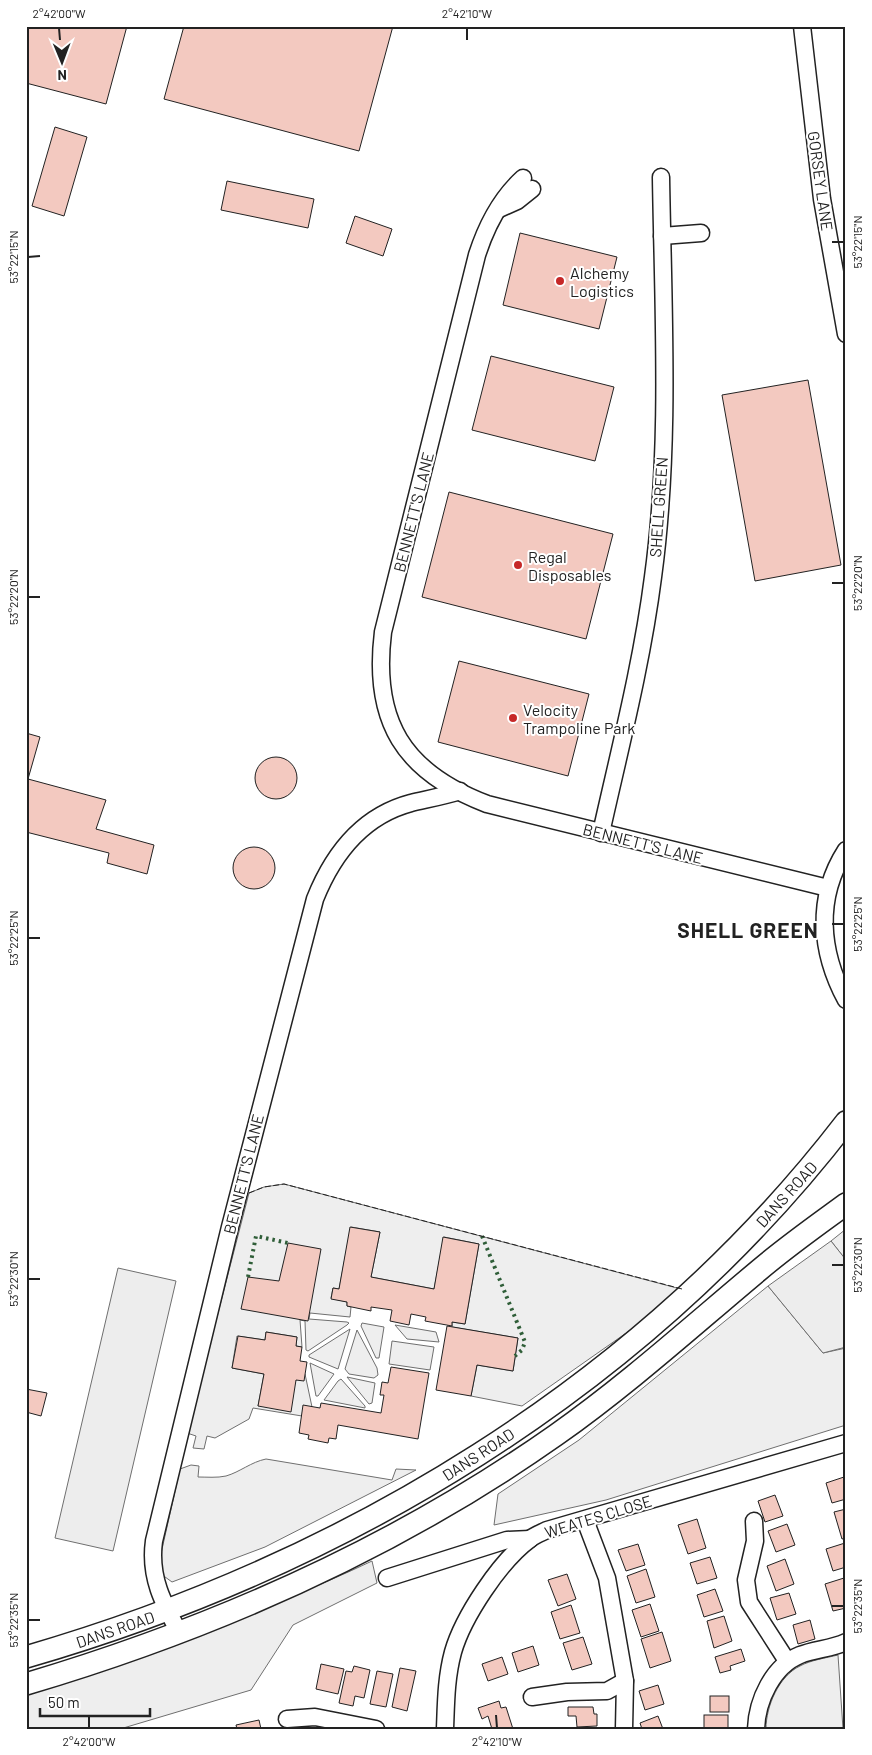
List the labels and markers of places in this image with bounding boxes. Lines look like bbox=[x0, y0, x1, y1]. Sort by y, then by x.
place label: Alchemy Logistics bbox=[570, 263, 634, 300]
marker: Alchemy Logistics bbox=[554, 275, 566, 287]
place label: Regal Disposables bbox=[528, 547, 611, 584]
marker: Regal Disposables bbox=[512, 559, 524, 571]
place label: Velocity Trampoline Park bbox=[523, 700, 635, 737]
marker: Velocity Trampoline Park bbox=[507, 712, 519, 724]

